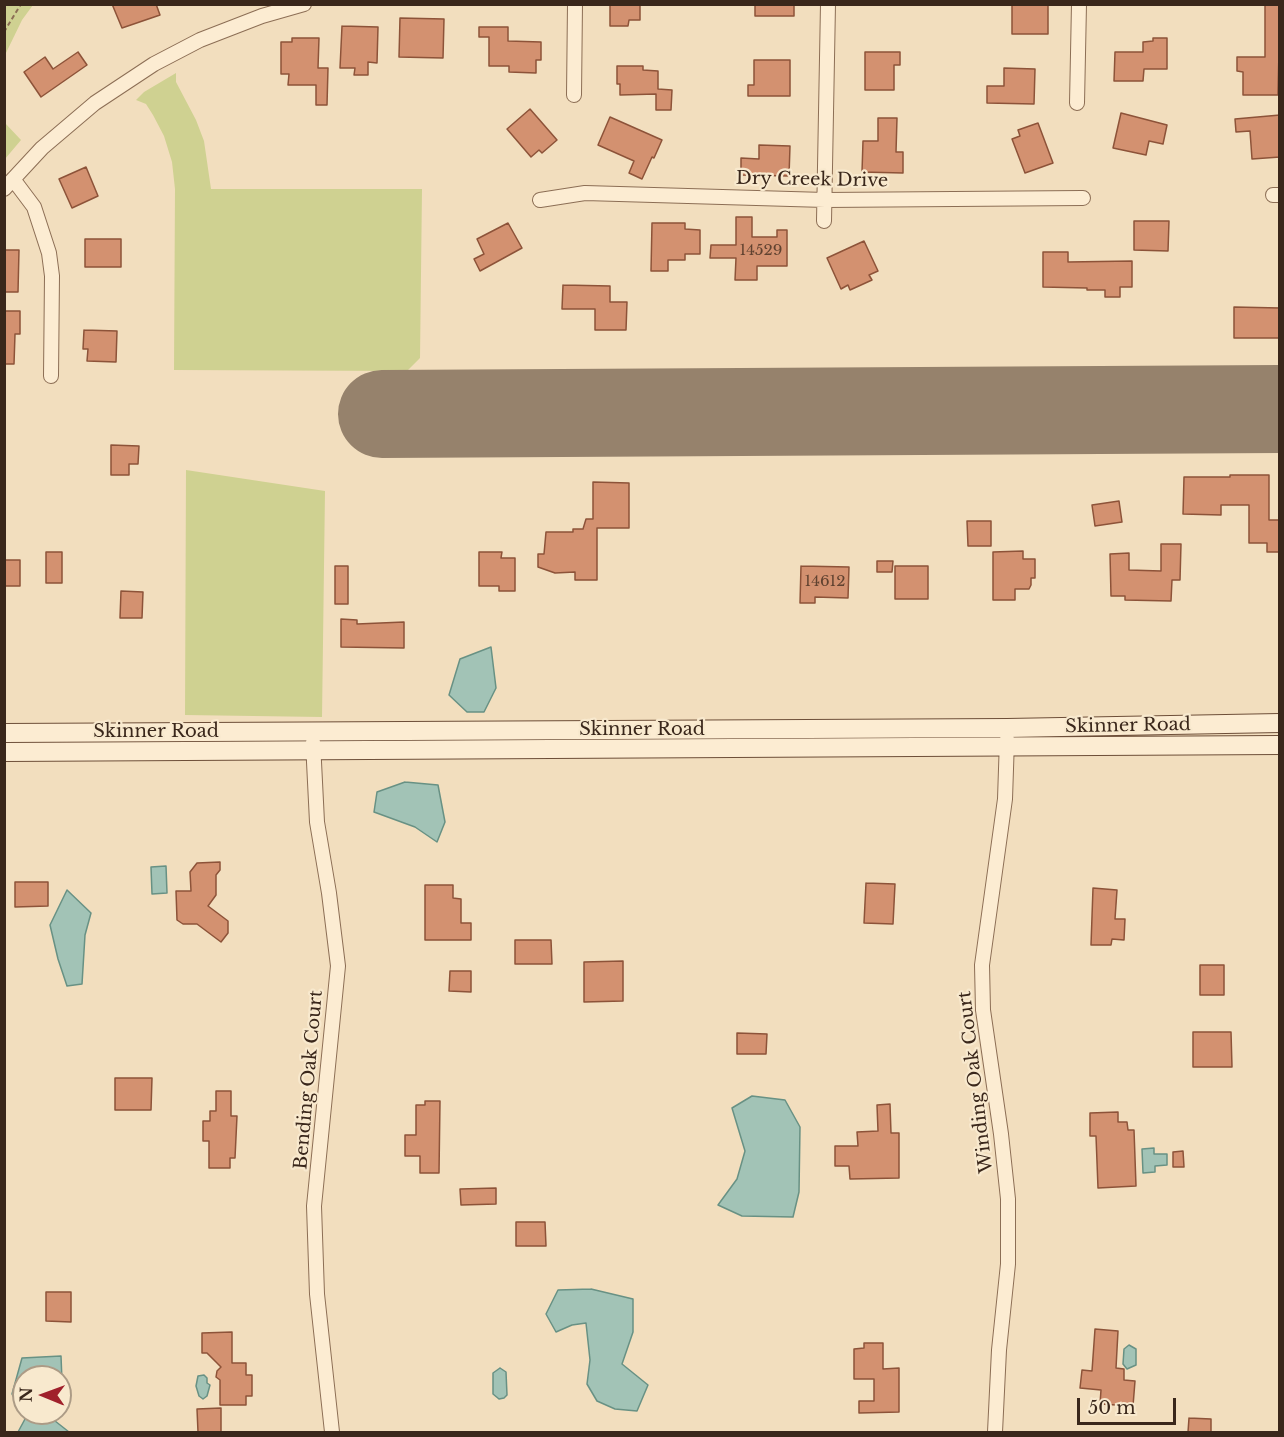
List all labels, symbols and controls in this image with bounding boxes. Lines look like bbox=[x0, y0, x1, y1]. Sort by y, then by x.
street label: Dry Creek Drive bbox=[736, 168, 888, 192]
house number: 14529 bbox=[740, 242, 782, 260]
house number: 14612 bbox=[804, 573, 846, 591]
street label: Skinner Road bbox=[1065, 714, 1191, 738]
street label: Skinner Road bbox=[579, 719, 705, 741]
street label: Skinner Road bbox=[93, 721, 219, 743]
street label: Bending Oak Court bbox=[290, 989, 328, 1171]
street label: Winding Oak Court bbox=[954, 990, 998, 1174]
north arrow bbox=[12, 1365, 72, 1425]
scale bar bbox=[1080, 1386, 1179, 1424]
text: N bbox=[16, 1387, 36, 1402]
text: 50 m bbox=[1088, 1397, 1136, 1419]

